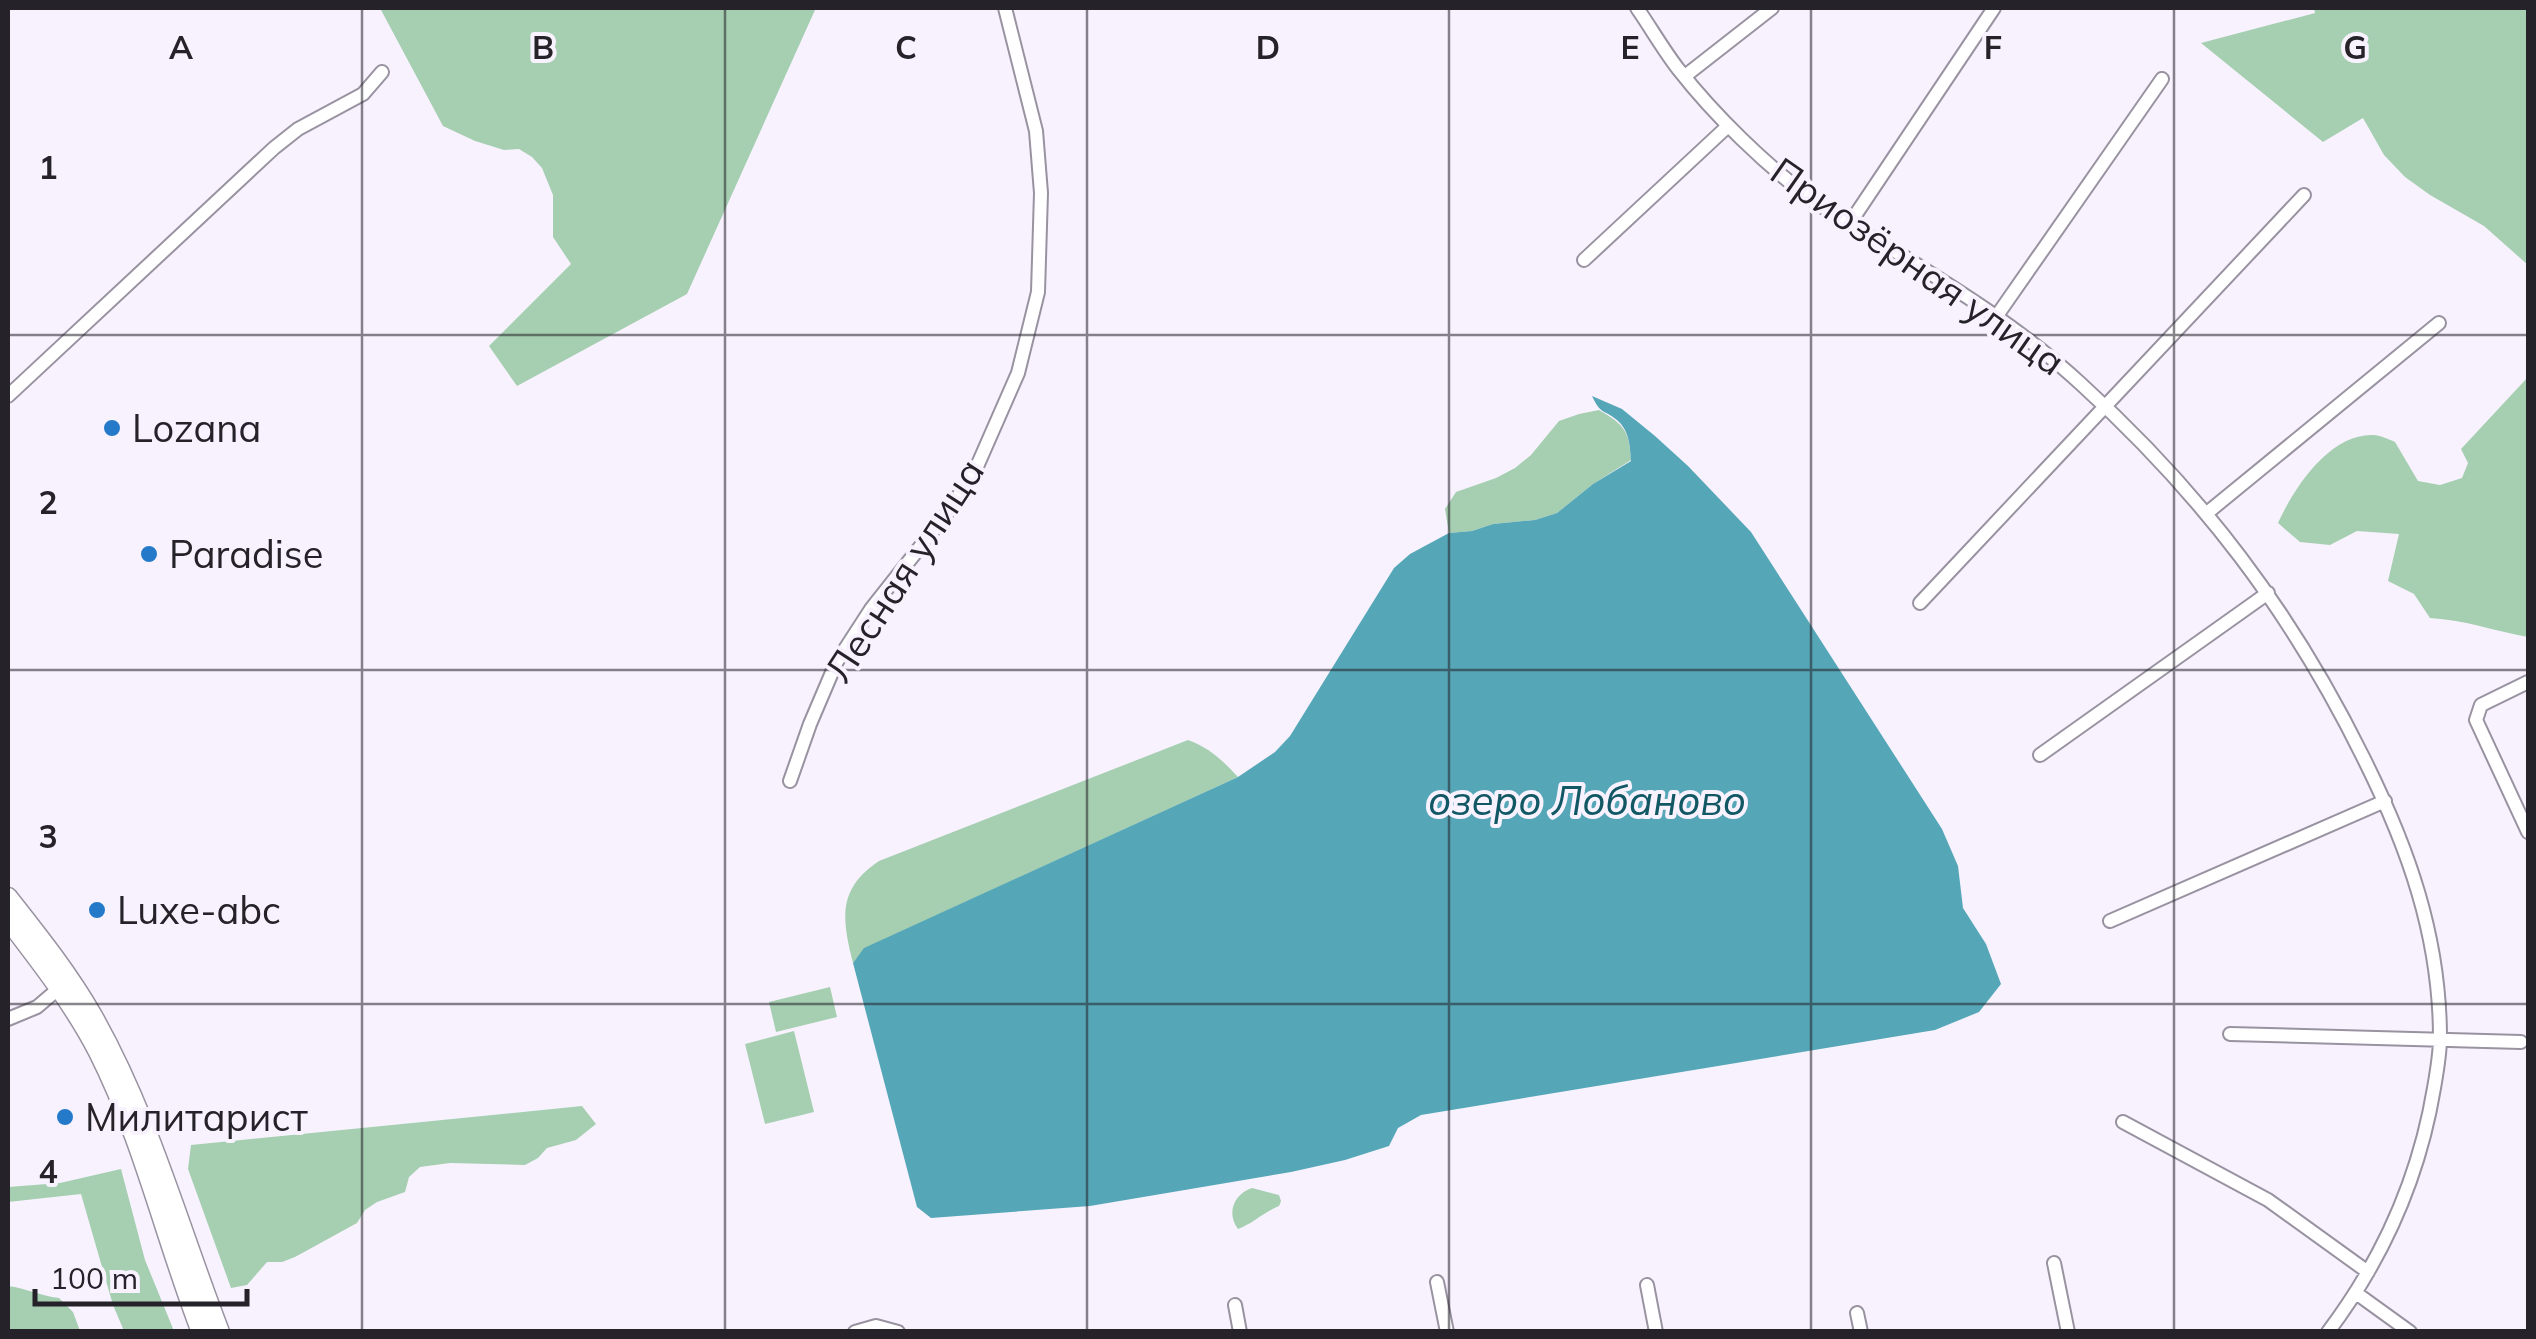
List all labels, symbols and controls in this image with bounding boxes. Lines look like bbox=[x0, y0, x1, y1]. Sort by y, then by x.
text: A bbox=[169, 27, 193, 67]
text: B bbox=[532, 27, 554, 67]
text: C bbox=[895, 27, 917, 67]
text: D bbox=[1256, 27, 1280, 67]
text: E bbox=[1620, 27, 1640, 67]
text: F bbox=[1984, 27, 2002, 67]
text: G bbox=[2343, 27, 2367, 67]
text: 1 bbox=[38, 147, 58, 187]
street label: Приозёрная улица bbox=[1762, 147, 2074, 385]
place label: Lozana bbox=[132, 404, 261, 452]
marker: Lozana bbox=[101, 417, 123, 439]
street label: Лесная улица bbox=[814, 449, 994, 691]
text: 2 bbox=[38, 482, 58, 522]
place label: Paradise bbox=[169, 530, 323, 578]
marker: Paradise bbox=[138, 543, 160, 565]
water label: озеро Лобаново bbox=[1428, 775, 1746, 825]
text: 3 bbox=[38, 816, 58, 856]
place label: Luxe-abc bbox=[117, 886, 281, 934]
marker: Luxe-abc bbox=[86, 899, 108, 921]
place label: Милитарист bbox=[85, 1093, 309, 1141]
marker: Милитарист bbox=[54, 1106, 76, 1128]
text: 4 bbox=[38, 1151, 58, 1191]
scale bar bbox=[35, 1244, 248, 1306]
text: 100 m bbox=[50, 1259, 138, 1297]

